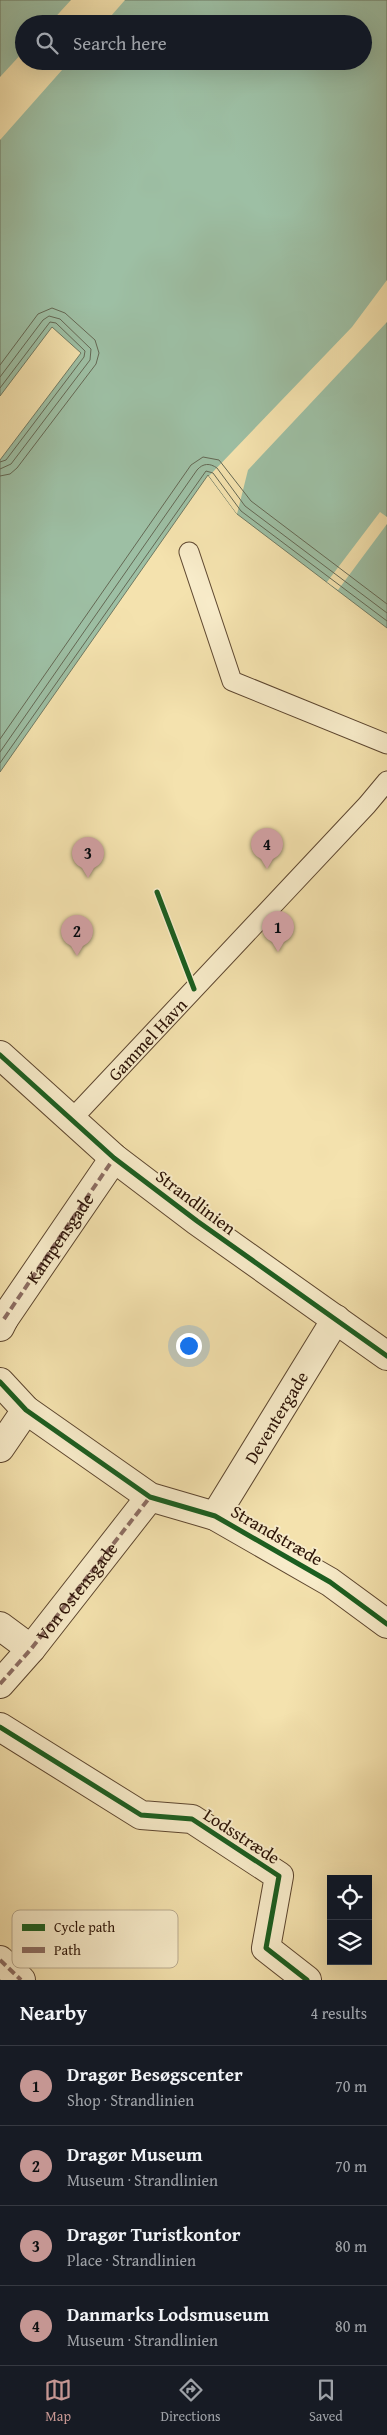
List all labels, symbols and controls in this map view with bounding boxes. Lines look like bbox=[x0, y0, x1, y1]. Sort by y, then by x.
search box bbox=[15, 15, 372, 70]
icon: search bbox=[33, 29, 61, 57]
text: Search here bbox=[73, 29, 167, 57]
pin: 4 bbox=[251, 828, 283, 869]
pin: 3 bbox=[72, 837, 104, 878]
pin: 1 bbox=[262, 911, 294, 952]
pin: 2 bbox=[61, 915, 93, 956]
street label: Gammel Havn bbox=[101, 991, 193, 1087]
street label: Strandlinien bbox=[150, 1163, 242, 1241]
street label: Kampensgade bbox=[19, 1187, 100, 1289]
your location bbox=[176, 1333, 202, 1359]
street label: Deventergade bbox=[237, 1366, 315, 1469]
street label: Strandstræde bbox=[226, 1498, 328, 1572]
street label: Von Ostensgade bbox=[29, 1536, 124, 1647]
street label: Lodsstræde bbox=[198, 1801, 286, 1871]
map controls bbox=[327, 1875, 372, 1965]
button: locate bbox=[327, 1875, 372, 1920]
legend bbox=[12, 1910, 178, 1968]
text: Cycle path bbox=[54, 1917, 115, 1937]
button: layers bbox=[327, 1920, 372, 1965]
text: Path bbox=[54, 1940, 81, 1960]
text: Nearby bbox=[20, 1997, 87, 2028]
text: 4 results bbox=[310, 2001, 367, 2025]
text: Dragør Besøgscenter bbox=[67, 2060, 243, 2088]
text: 1 bbox=[32, 2074, 40, 2098]
text: 70 m bbox=[335, 2074, 367, 2098]
text: Shop · Strandlinien bbox=[67, 2088, 194, 2112]
text: Dragør Museum bbox=[67, 2140, 203, 2168]
text: 2 bbox=[32, 2154, 40, 2178]
text: 70 m bbox=[335, 2154, 367, 2178]
text: Museum · Strandlinien bbox=[67, 2168, 218, 2192]
text: Dragør Turistkontor bbox=[67, 2220, 241, 2248]
text: 3 bbox=[32, 2234, 40, 2258]
text: 80 m bbox=[335, 2234, 367, 2258]
text: Place · Strandlinien bbox=[67, 2248, 196, 2272]
text: Danmarks Lodsmuseum bbox=[67, 2300, 269, 2328]
text: 4 bbox=[32, 2314, 40, 2338]
text: 80 m bbox=[335, 2314, 367, 2338]
text: Museum · Strandlinien bbox=[67, 2328, 218, 2352]
tab: Map bbox=[44, 2376, 72, 2426]
tab: Directions bbox=[160, 2376, 221, 2426]
tab: Saved bbox=[309, 2376, 343, 2426]

